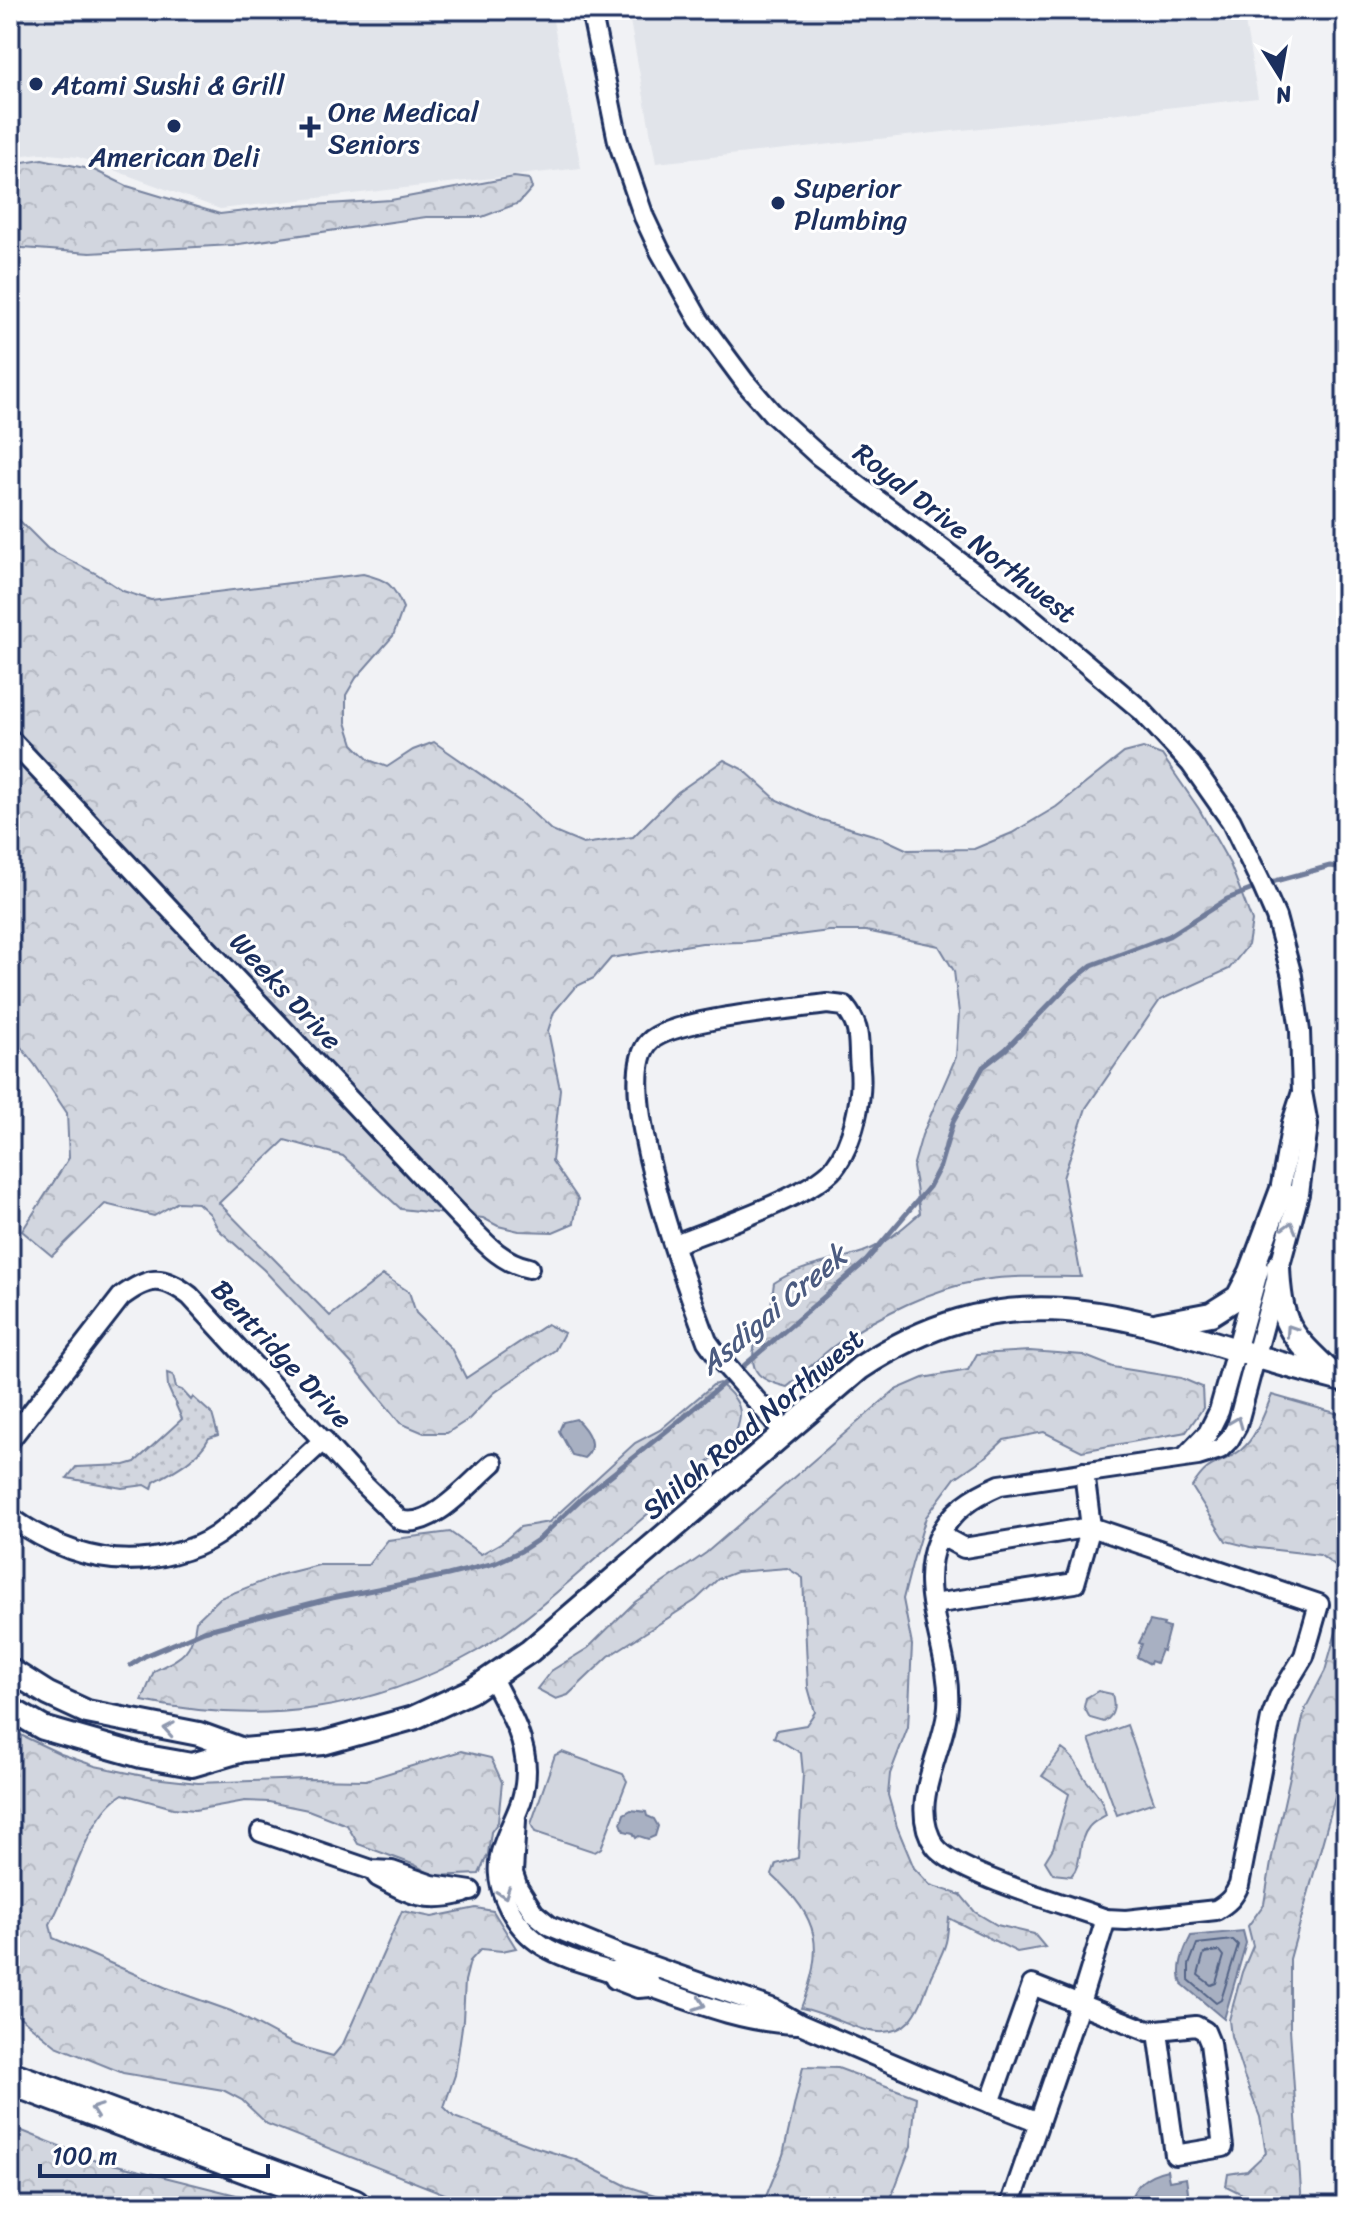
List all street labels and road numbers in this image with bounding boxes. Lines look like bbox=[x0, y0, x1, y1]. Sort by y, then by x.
street label: Royal Drive Northwest bbox=[842, 429, 1088, 637]
street label: Weeks Drive bbox=[217, 920, 355, 1062]
street label: Bentridge Drive bbox=[199, 1267, 365, 1441]
street label: Shiloh Road Northwest bbox=[630, 1316, 876, 1532]

